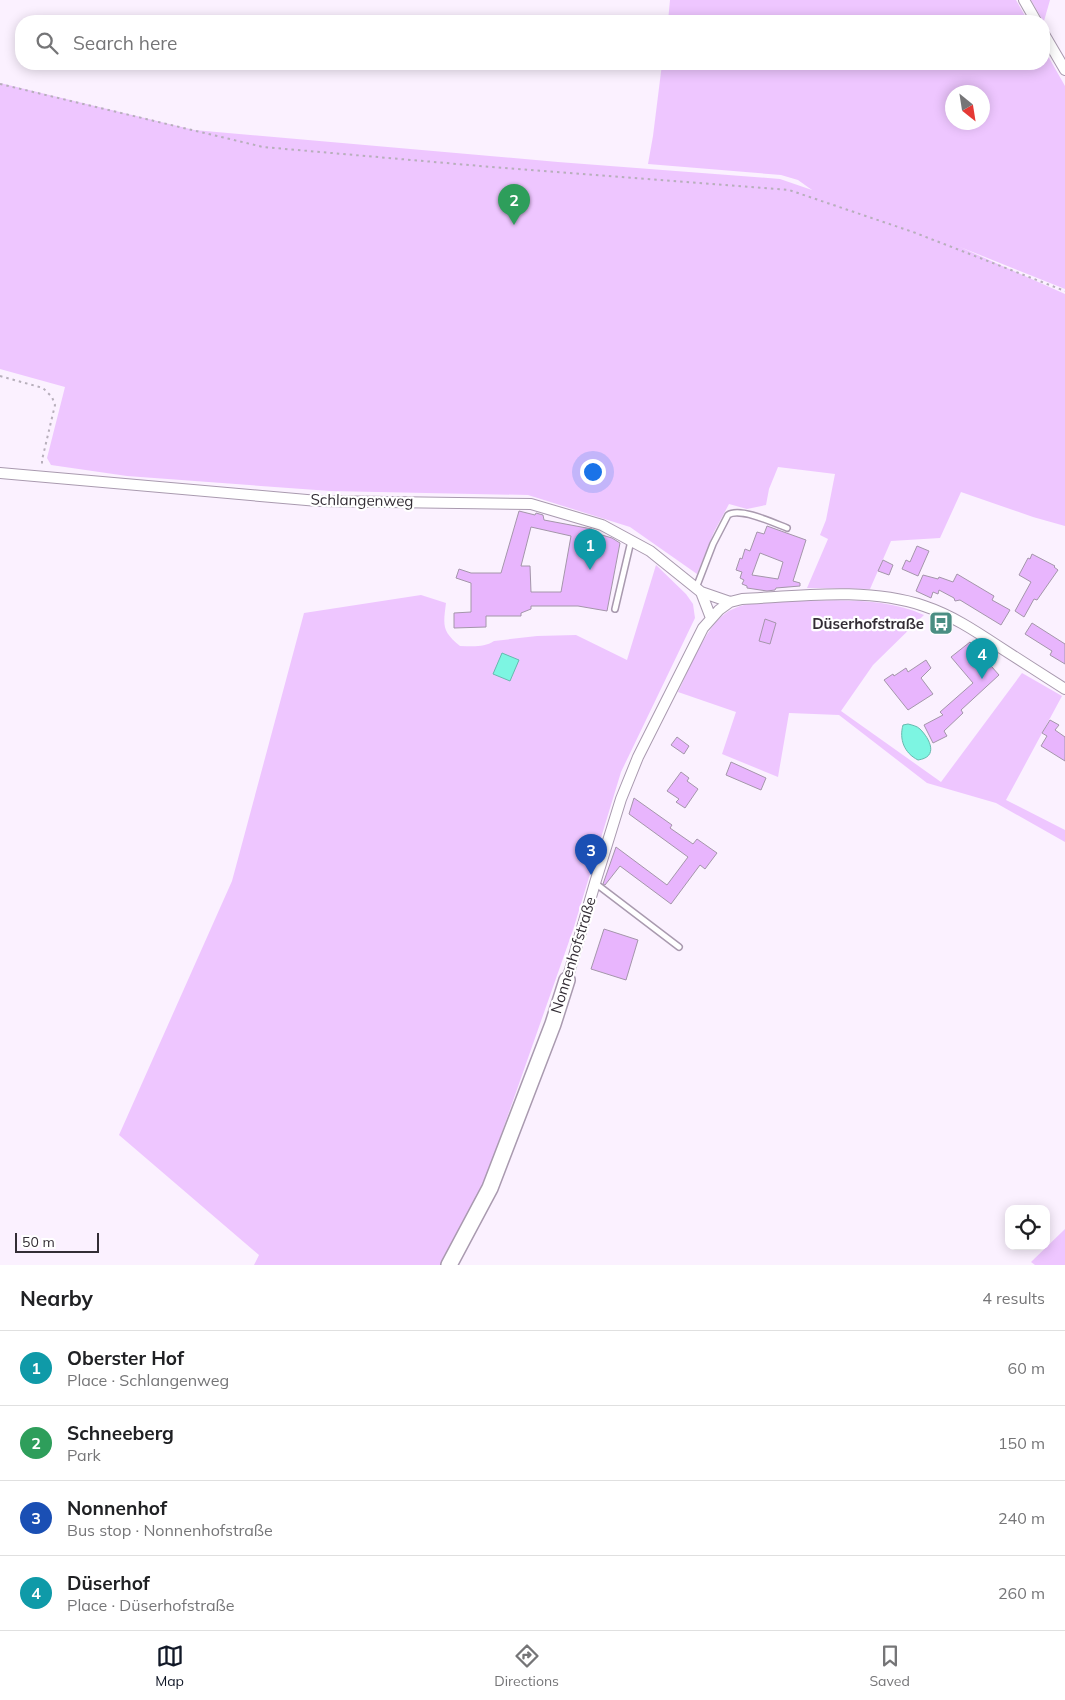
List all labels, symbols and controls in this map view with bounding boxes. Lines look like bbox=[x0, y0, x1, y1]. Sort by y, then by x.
search box bbox=[15, 15, 1050, 70]
icon: search bbox=[33, 29, 61, 57]
text: Search here bbox=[73, 31, 177, 55]
north arrow bbox=[945, 85, 990, 130]
pin: 2 bbox=[498, 184, 530, 225]
your location bbox=[580, 459, 606, 485]
street label: Schlangenweg bbox=[310, 490, 414, 510]
pin: 1 bbox=[574, 529, 606, 570]
bus stop icon: Düserhofstraße bbox=[928, 610, 954, 636]
place label: Düserhofstraße bbox=[812, 614, 924, 633]
pin: 4 bbox=[966, 638, 998, 679]
pin: 3 bbox=[575, 834, 607, 875]
street label: Nonnenhofstraße bbox=[546, 894, 600, 1016]
map controls bbox=[1005, 1205, 1050, 1250]
button: locate bbox=[1005, 1205, 1050, 1250]
scale bar bbox=[15, 1230, 99, 1253]
text: 50 m bbox=[22, 1233, 55, 1251]
text: Nearby bbox=[20, 1285, 93, 1311]
text: 4 results bbox=[982, 1288, 1045, 1308]
text: Oberster Hof bbox=[67, 1346, 184, 1370]
text: 1 bbox=[31, 1358, 41, 1378]
text: 60 m bbox=[1008, 1358, 1045, 1378]
text: Place · Schlangenweg bbox=[67, 1370, 229, 1390]
text: Schneeberg bbox=[67, 1421, 174, 1445]
text: 2 bbox=[31, 1433, 41, 1453]
text: 150 m bbox=[998, 1433, 1045, 1453]
text: Park bbox=[67, 1445, 101, 1465]
text: Nonnenhof bbox=[67, 1496, 167, 1520]
text: 3 bbox=[31, 1508, 41, 1528]
text: 240 m bbox=[998, 1508, 1045, 1528]
text: Bus stop · Nonnenhofstraße bbox=[67, 1520, 273, 1540]
text: Düserhof bbox=[67, 1571, 150, 1595]
text: 4 bbox=[31, 1583, 41, 1603]
text: 260 m bbox=[998, 1583, 1045, 1603]
text: Place · Düserhofstraße bbox=[67, 1595, 234, 1615]
tab: Map bbox=[155, 1642, 184, 1690]
tab: Directions bbox=[494, 1642, 559, 1690]
tab: Saved bbox=[869, 1642, 910, 1690]

